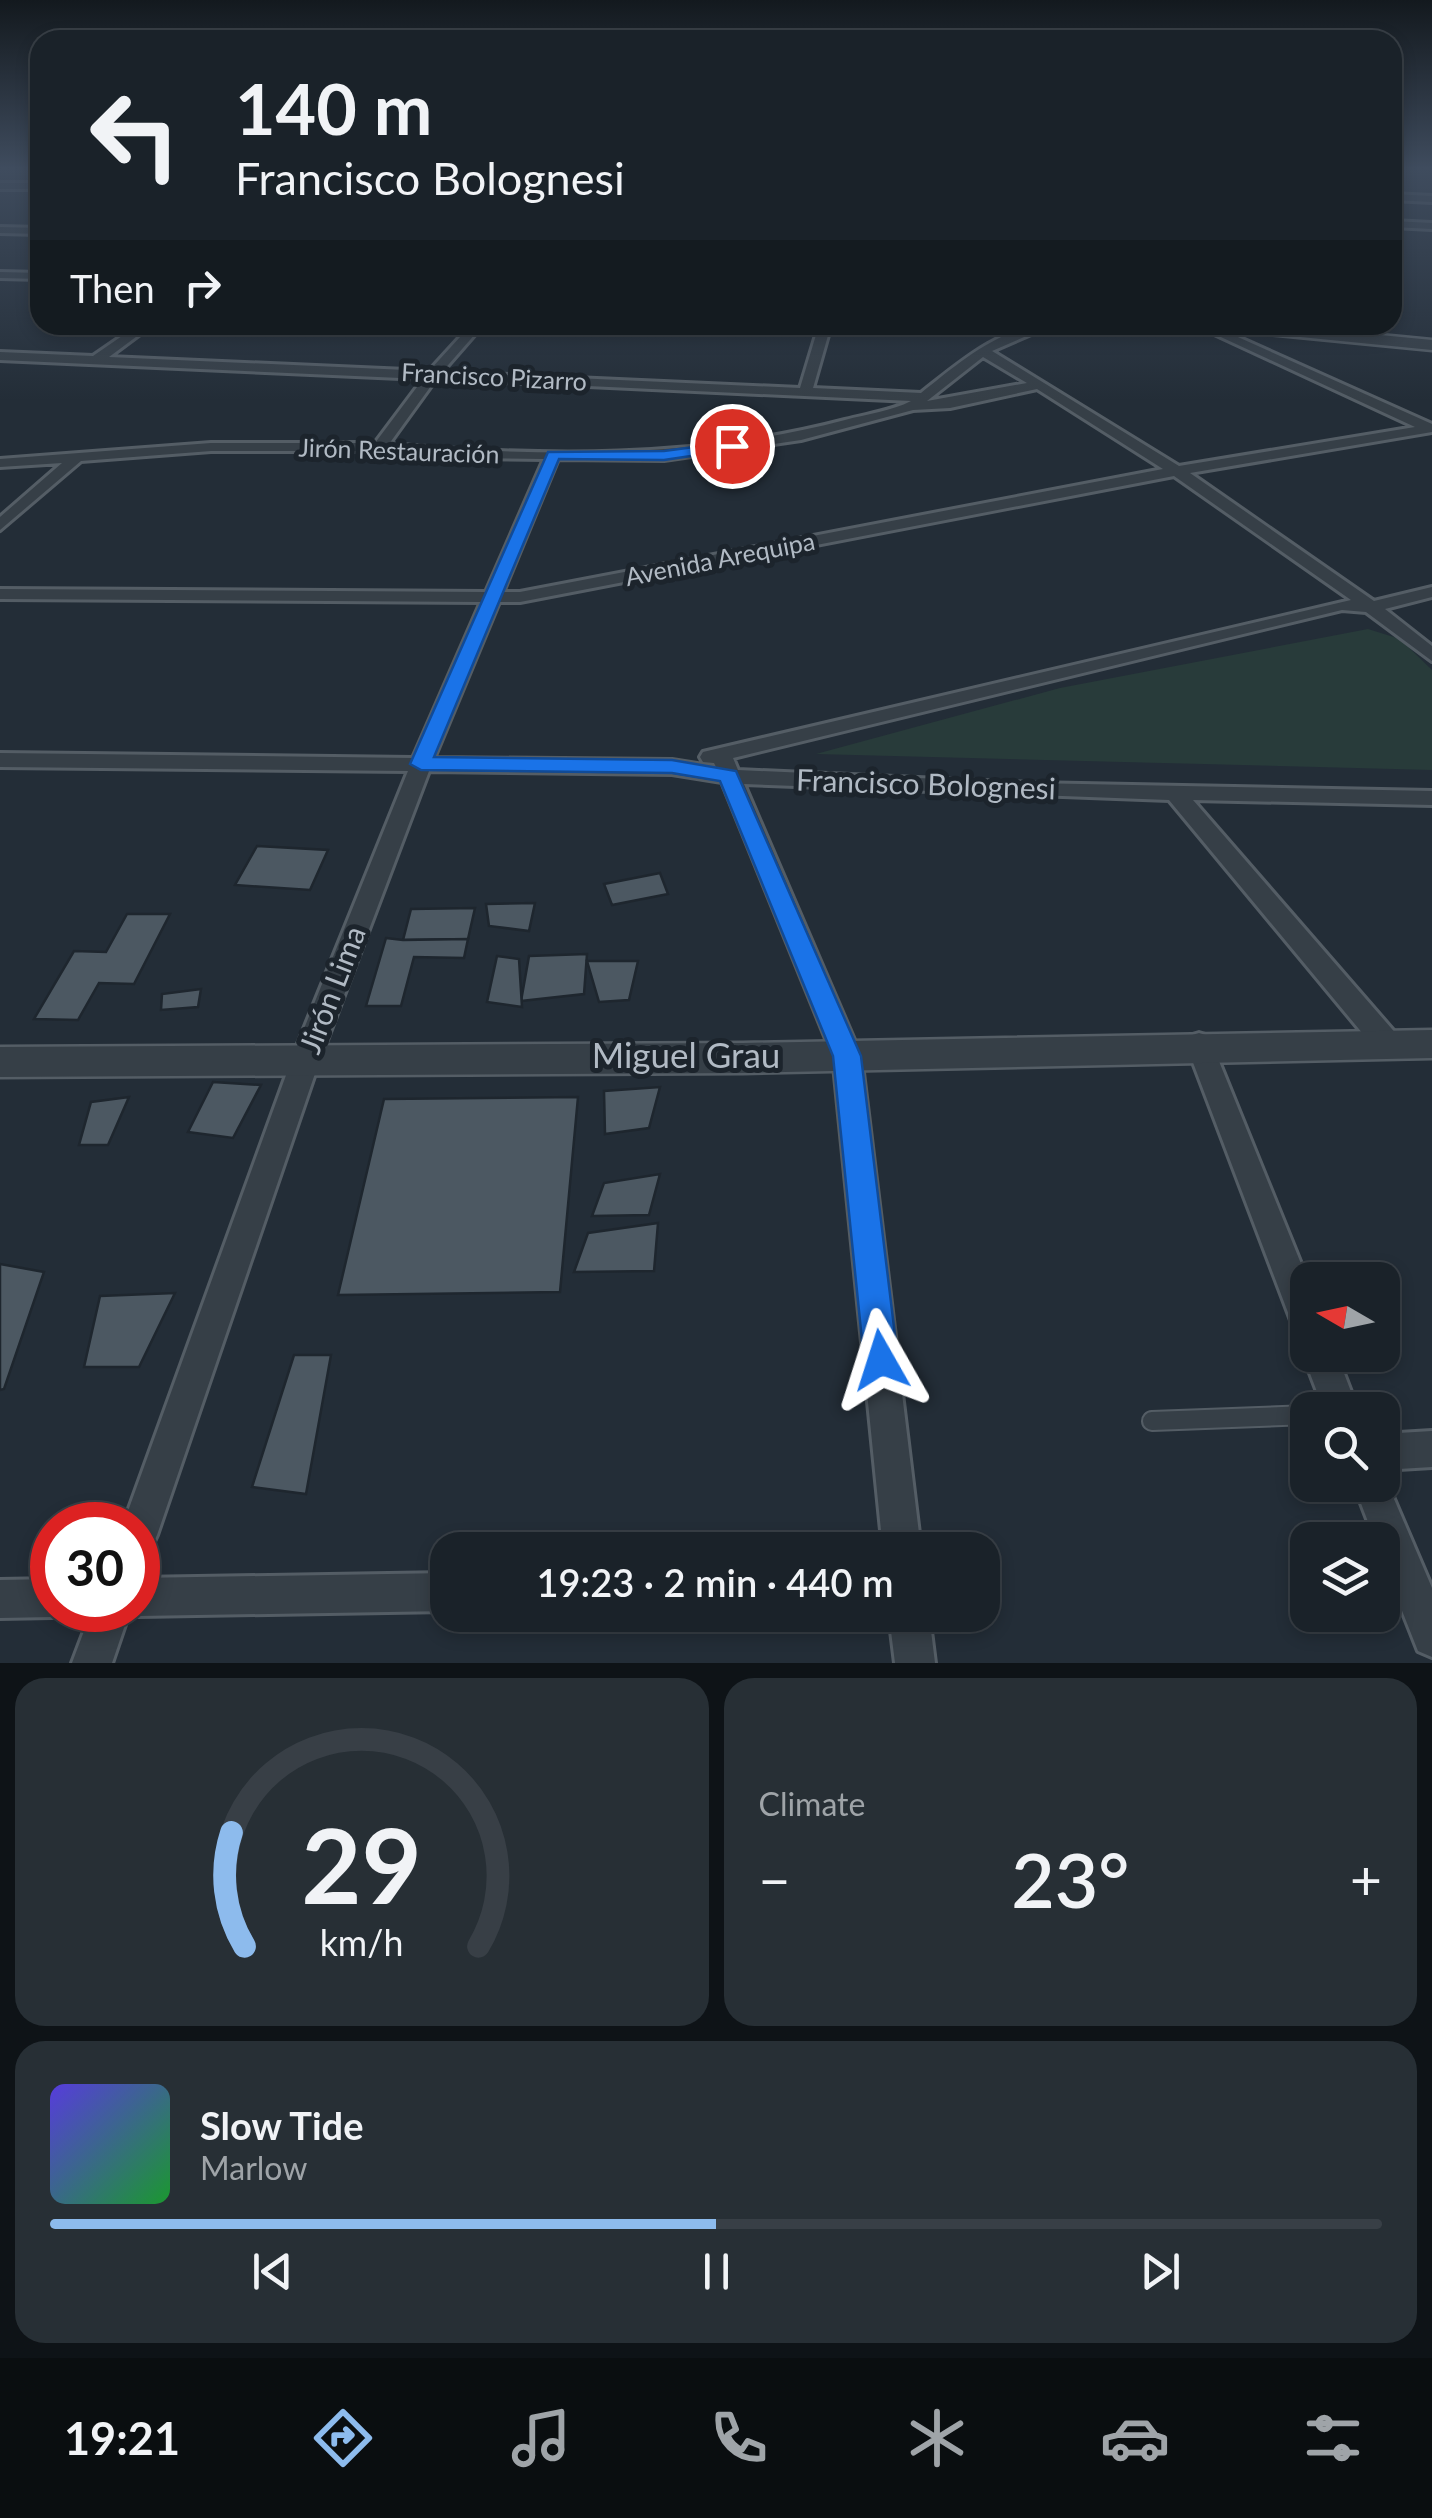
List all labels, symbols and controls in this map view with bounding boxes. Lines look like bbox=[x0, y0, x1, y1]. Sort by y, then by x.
text: 140 m bbox=[235, 66, 432, 150]
icon: left bbox=[70, 70, 200, 200]
text: Francisco Bolognesi bbox=[235, 151, 625, 205]
icon: right bbox=[175, 260, 230, 315]
text: Then bbox=[70, 265, 155, 311]
street label: Francisco Pizarro bbox=[400, 356, 588, 396]
pin bbox=[690, 404, 775, 489]
icon: arrive bbox=[705, 419, 760, 474]
street label: Jirón Restauración bbox=[298, 432, 500, 468]
street label: Avenida Arequipa bbox=[622, 525, 817, 591]
street label: Francisco Bolognesi bbox=[796, 760, 1057, 806]
street label: Jirón Lima bbox=[290, 920, 372, 1058]
street label: Miguel Grau bbox=[592, 1033, 780, 1075]
north arrow bbox=[1290, 1262, 1400, 1372]
map controls bbox=[1290, 1262, 1400, 1632]
position arrow bbox=[829, 1308, 933, 1412]
button: search bbox=[1290, 1392, 1400, 1502]
speed limit sign: 30 bbox=[30, 1502, 160, 1632]
button: layers bbox=[1290, 1522, 1400, 1632]
text: 19:23 · 2 min · 440 m bbox=[537, 1559, 893, 1605]
text: Climate bbox=[759, 1784, 865, 1823]
text: 29 bbox=[301, 1801, 422, 1926]
text: 23° bbox=[1011, 1834, 1129, 1924]
text: − bbox=[759, 1846, 790, 1912]
text: + bbox=[1350, 1846, 1382, 1912]
text: km/h bbox=[320, 1921, 404, 1964]
text: Slow Tide bbox=[200, 2102, 363, 2148]
text: Marlow bbox=[200, 2148, 307, 2187]
icon: previous bbox=[245, 2244, 300, 2299]
icon: pause bbox=[689, 2244, 744, 2299]
icon: next bbox=[1133, 2244, 1188, 2299]
icon: directions bbox=[308, 2403, 378, 2473]
icon: music bbox=[506, 2403, 576, 2473]
icon: phone bbox=[704, 2403, 774, 2473]
icon: climate bbox=[902, 2403, 972, 2473]
icon: car bbox=[1100, 2403, 1170, 2473]
icon: filters bbox=[1298, 2403, 1368, 2473]
text: 19:21 bbox=[64, 2411, 180, 2465]

